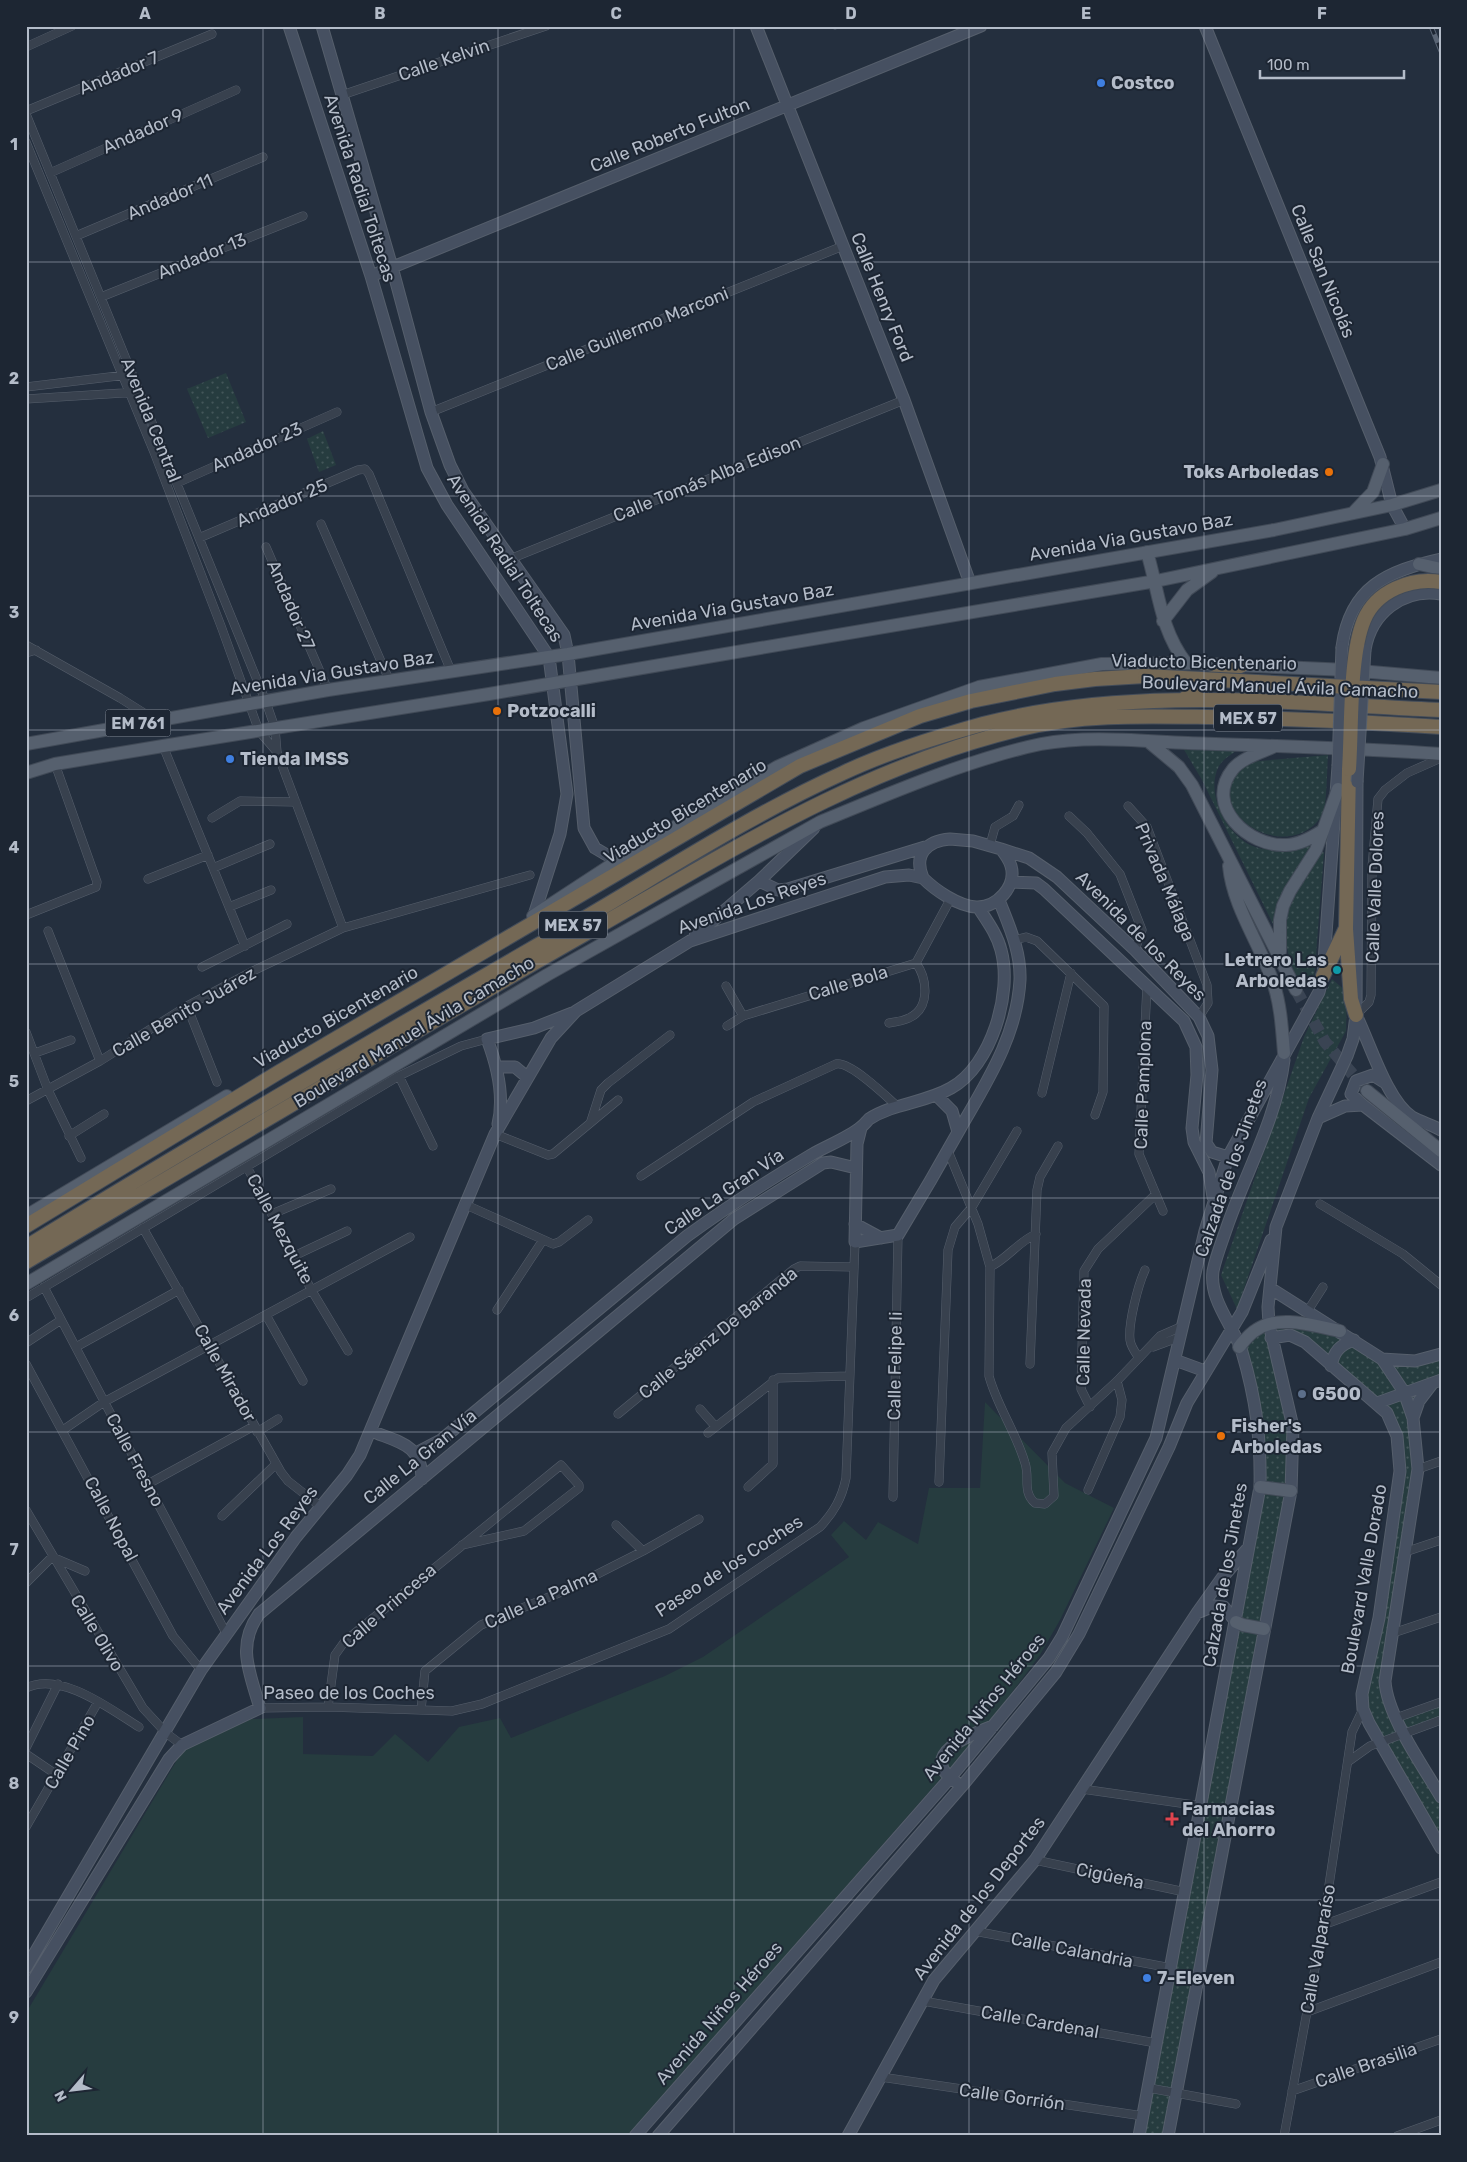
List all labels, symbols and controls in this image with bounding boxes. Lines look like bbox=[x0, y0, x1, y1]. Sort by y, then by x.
text: A bbox=[139, 4, 151, 23]
text: B bbox=[374, 4, 386, 23]
text: C bbox=[610, 4, 622, 23]
text: D bbox=[845, 4, 857, 23]
text: E bbox=[1081, 4, 1091, 23]
text: F bbox=[1317, 4, 1327, 23]
street label: Calle Kelvin bbox=[395, 34, 493, 86]
street label: Andador 7 bbox=[76, 46, 162, 100]
scale bar bbox=[1260, 48, 1403, 80]
text: 100 m bbox=[1267, 56, 1309, 74]
place label: Costco bbox=[1111, 72, 1175, 94]
marker: Costco bbox=[1095, 77, 1107, 89]
street label: Avenida Radial Toltecas bbox=[319, 91, 401, 285]
street label: Calle Roberto Fulton bbox=[587, 93, 753, 177]
street label: Andador 9 bbox=[99, 103, 187, 159]
text: 1 bbox=[10, 135, 18, 154]
street label: Andador 11 bbox=[124, 169, 216, 225]
street label: Calle San Nicolás bbox=[1286, 201, 1360, 341]
street label: Andador 13 bbox=[154, 228, 250, 284]
street label: Calle Henry Ford bbox=[846, 229, 918, 365]
street label: Calle Guillermo Marconi bbox=[542, 282, 732, 376]
street label: Avenida Central bbox=[116, 354, 186, 486]
text: 2 bbox=[9, 369, 19, 388]
street label: Andador 23 bbox=[208, 417, 306, 477]
street label: Calle Tomás Alba Edison bbox=[610, 431, 804, 527]
place label: Toks Arboledas bbox=[1183, 461, 1319, 483]
marker: Toks Arboledas bbox=[1323, 466, 1335, 478]
street label: Avenida Radial Toltecas bbox=[442, 470, 568, 646]
street label: Andador 25 bbox=[233, 474, 331, 532]
street label: Avenida Via Gustavo Baz bbox=[1028, 508, 1234, 566]
street label: Andador 27 bbox=[262, 557, 320, 653]
street label: Avenida Via Gustavo Baz bbox=[629, 578, 835, 636]
text: 3 bbox=[9, 603, 19, 622]
street label: Avenida Via Gustavo Baz bbox=[229, 646, 435, 700]
street label: Viaducto Bicentenario bbox=[1111, 649, 1297, 675]
street label: Boulevard Manuel Ávila Camacho bbox=[1141, 671, 1419, 703]
place label: Potzocalli bbox=[507, 700, 596, 722]
road number: MEX 57 bbox=[1214, 704, 1282, 731]
marker: Potzocalli bbox=[491, 705, 503, 717]
road number: EM 761 bbox=[106, 710, 170, 736]
place label: Tienda IMSS bbox=[240, 748, 349, 770]
marker: Tienda IMSS bbox=[224, 753, 236, 765]
street label: Viaducto Bicentenario bbox=[600, 754, 770, 868]
street label: Calle Valle Dolores bbox=[1361, 811, 1389, 963]
street label: Privada Málaga bbox=[1130, 819, 1200, 945]
text: 4 bbox=[9, 838, 20, 857]
street label: Avenida de los Reyes bbox=[1071, 866, 1211, 1006]
street label: Avenida Los Reyes bbox=[675, 867, 829, 939]
road number: MEX 57 bbox=[539, 912, 607, 938]
place label: Letrero Las Arboledas bbox=[1224, 949, 1327, 992]
street label: Boulevard Manuel Ávila Camacho bbox=[290, 951, 538, 1113]
street label: Viaducto Bicentenario bbox=[250, 961, 422, 1073]
street label: Calle Bola bbox=[806, 961, 890, 1005]
street label: Calle Benito Juárez bbox=[108, 962, 260, 1062]
marker: Letrero Las Arboledas bbox=[1331, 964, 1343, 976]
street label: Calle Pamplona bbox=[1130, 1020, 1156, 1150]
text: 5 bbox=[9, 1072, 19, 1091]
street label: Calzada de los Jinetes bbox=[1190, 1076, 1272, 1260]
street label: Calle La Gran Vía bbox=[660, 1144, 788, 1240]
street label: Calle Mezquite bbox=[242, 1170, 318, 1288]
street label: Calle Sáenz De Baranda bbox=[634, 1262, 802, 1404]
street label: Calle Nevada bbox=[1072, 1278, 1096, 1386]
text: 6 bbox=[9, 1306, 19, 1325]
street label: Calle Felipe Ii bbox=[883, 1311, 907, 1421]
street label: Calle Mirador bbox=[189, 1320, 261, 1426]
place label: G500 bbox=[1312, 1383, 1361, 1405]
marker: G500 bbox=[1296, 1388, 1308, 1400]
street label: Calle La Gran Vía bbox=[359, 1405, 481, 1509]
street label: Calle Fresno bbox=[101, 1410, 169, 1510]
place label: Fisher's Arboledas bbox=[1231, 1415, 1322, 1458]
marker: Fisher's Arboledas bbox=[1215, 1430, 1227, 1442]
street label: Calle Nopal bbox=[79, 1473, 143, 1565]
street label: Avenida Los Reyes bbox=[211, 1481, 323, 1619]
street label: Calzada de los Jinetes bbox=[1198, 1481, 1252, 1669]
street label: Boulevard Valle Dorado bbox=[1336, 1482, 1392, 1676]
street label: Paseo de los Coches bbox=[651, 1510, 807, 1622]
text: 7 bbox=[9, 1540, 19, 1559]
street label: Calle Princesa bbox=[337, 1559, 441, 1653]
street label: Calle La Palma bbox=[481, 1564, 601, 1634]
street label: Calle Olivo bbox=[65, 1590, 129, 1676]
street label: Avenida Niños Héroes bbox=[918, 1629, 1050, 1785]
street label: Paseo de los Coches bbox=[263, 1682, 435, 1704]
street label: Calle Pino bbox=[40, 1711, 100, 1793]
text: 8 bbox=[9, 1774, 20, 1793]
place label: Farmacias del Ahorro bbox=[1182, 1798, 1275, 1841]
street label: Avenida de los Deportes bbox=[908, 1812, 1050, 1984]
marker: Farmacias del Ahorro bbox=[1166, 1813, 1178, 1825]
street label: Cigûeña bbox=[1074, 1858, 1146, 1894]
street label: Calle Valparaíso bbox=[1296, 1883, 1340, 2015]
street label: Calle Calandria bbox=[1009, 1927, 1135, 1973]
street label: Avenida Niños Héroes bbox=[651, 1937, 787, 2089]
place label: 7-Eleven bbox=[1157, 1967, 1235, 1989]
marker: 7-Eleven bbox=[1141, 1972, 1153, 1984]
street label: Calle Cardenal bbox=[979, 2001, 1101, 2043]
text: 9 bbox=[9, 2008, 19, 2027]
street label: Calle Brasilia bbox=[1312, 2037, 1420, 2093]
north arrow bbox=[48, 2064, 98, 2114]
street label: Calle Gorrión bbox=[957, 2079, 1067, 2115]
text: N bbox=[51, 2087, 71, 2104]

